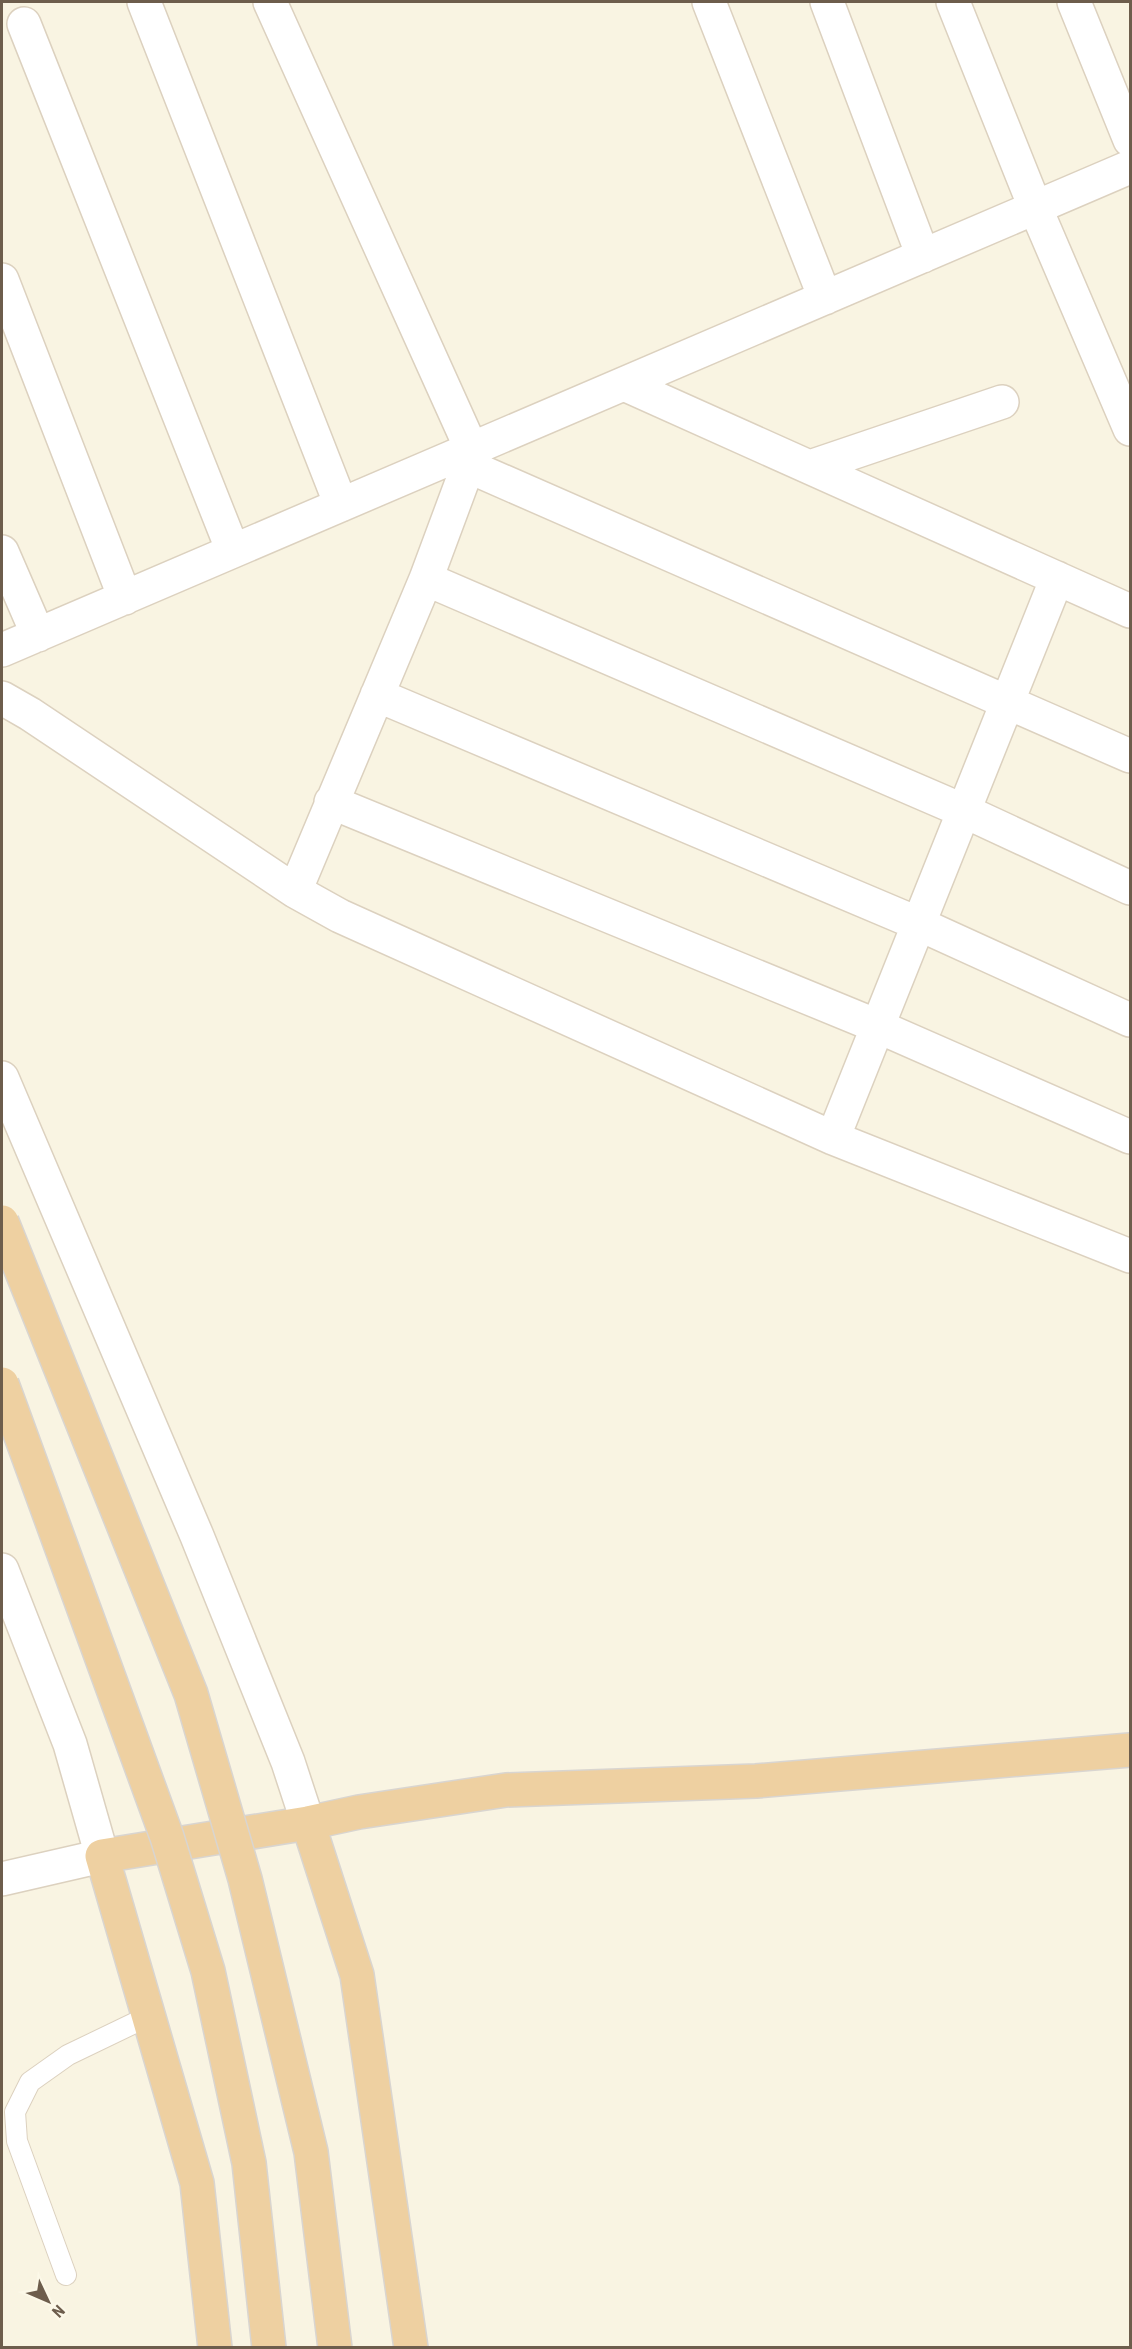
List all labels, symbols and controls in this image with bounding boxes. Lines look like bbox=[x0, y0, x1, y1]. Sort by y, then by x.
north arrow bbox=[18, 2271, 78, 2331]
text: N bbox=[48, 2301, 69, 2321]

